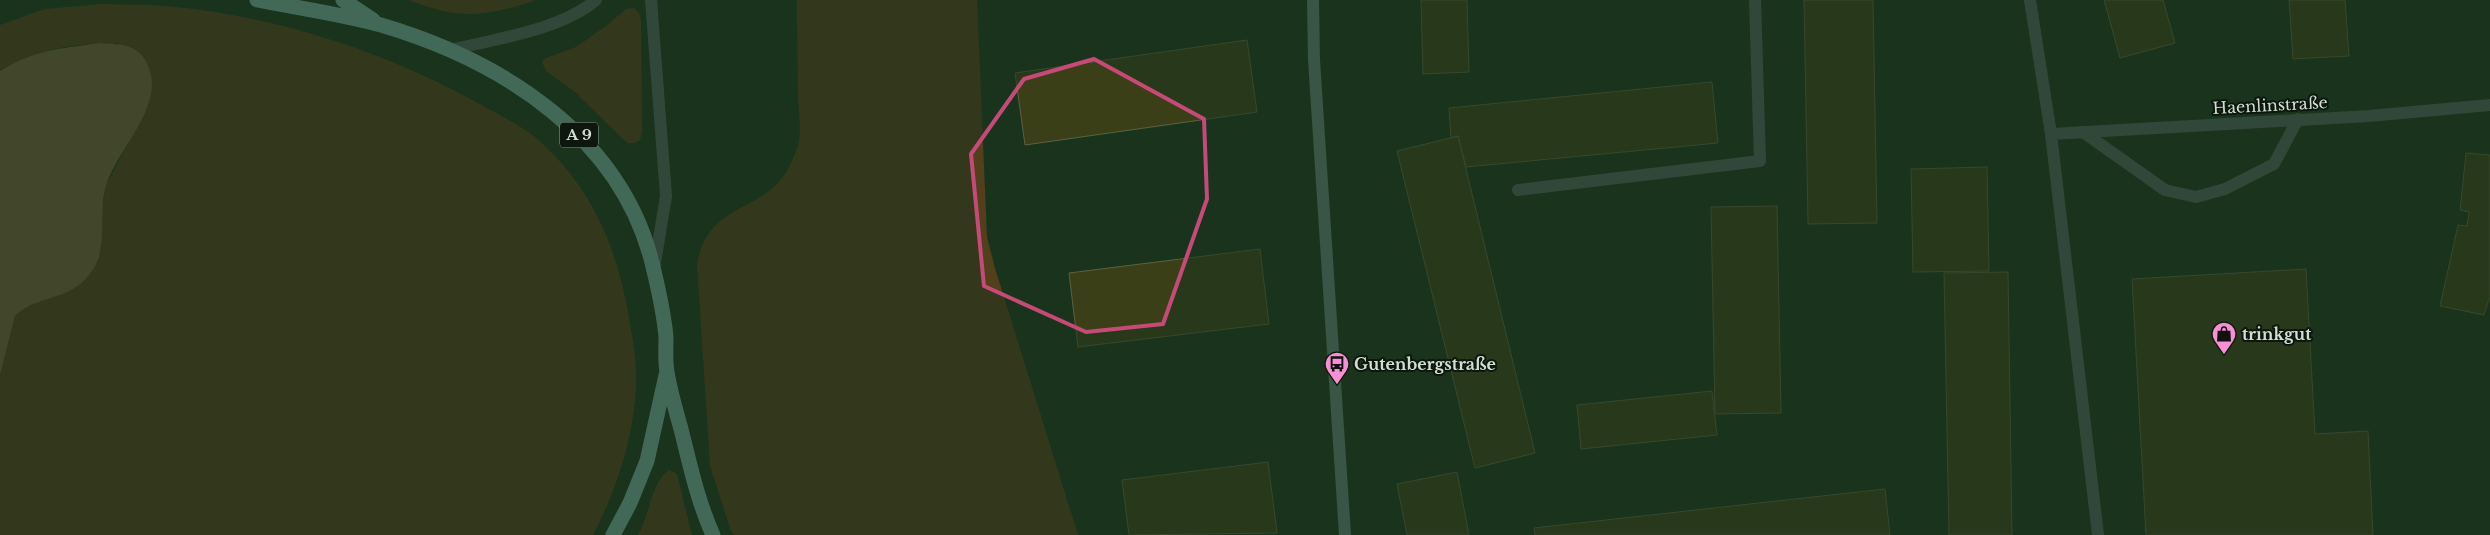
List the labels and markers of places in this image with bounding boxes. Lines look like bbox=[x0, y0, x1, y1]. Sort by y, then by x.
shop icon: trinkgut bbox=[2211, 321, 2237, 355]
place label: trinkgut bbox=[2242, 324, 2312, 344]
bus stop icon: Gutenbergstraße bbox=[1324, 351, 1350, 385]
place label: Gutenbergstraße bbox=[1354, 354, 1496, 374]

